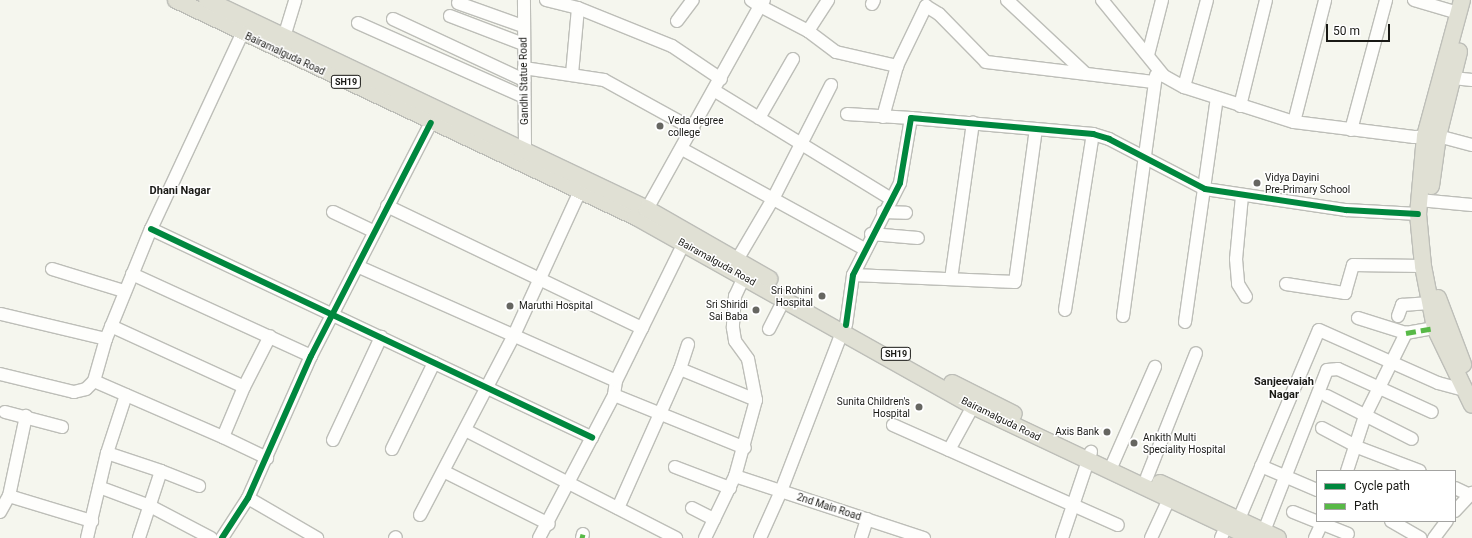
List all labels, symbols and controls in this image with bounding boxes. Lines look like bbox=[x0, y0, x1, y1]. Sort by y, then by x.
scale bar bbox=[1328, 16, 1392, 42]
text: 50 m bbox=[1333, 24, 1360, 38]
street label: Bairamalguda Road bbox=[243, 30, 327, 78]
street label: Gandhi Statue Road bbox=[517, 37, 531, 125]
road number: SH19 bbox=[330, 75, 362, 89]
place label: Veda degree college bbox=[668, 114, 723, 138]
marker: Veda degree college bbox=[655, 121, 665, 131]
place label: Vidya Dayini Pre-Primary School bbox=[1265, 171, 1350, 194]
marker: Vidya Dayini Pre-Primary School bbox=[1252, 178, 1262, 188]
district label: Dhani Nagar bbox=[150, 184, 210, 198]
street label: Bairamalguda Road bbox=[676, 236, 758, 288]
place label: Sri Rohini Hospital bbox=[771, 284, 813, 308]
marker: Sri Rohini Hospital bbox=[816, 290, 828, 302]
place label: Sri Shiridi Sai Baba bbox=[706, 298, 748, 322]
marker: Maruthi Hospital bbox=[504, 300, 516, 312]
place label: Maruthi Hospital bbox=[519, 300, 593, 312]
marker: Sri Shiridi Sai Baba bbox=[751, 305, 761, 315]
road number: SH19 bbox=[880, 347, 912, 361]
district label: Sanjeevaiah Nagar bbox=[1254, 376, 1314, 402]
place label: Sunita Children's Hospital bbox=[837, 395, 910, 418]
street label: Bairamalguda Road bbox=[959, 395, 1043, 443]
marker: Sunita Children's Hospital bbox=[913, 401, 925, 413]
place label: Axis Bank bbox=[1055, 426, 1099, 438]
marker: Axis Bank bbox=[1102, 427, 1112, 437]
place label: Ankith Multi Speciality Hospital bbox=[1143, 431, 1225, 454]
marker: Ankith Multi Speciality Hospital bbox=[1128, 437, 1140, 449]
legend bbox=[1316, 470, 1456, 522]
text: Cycle path bbox=[1354, 479, 1410, 493]
street label: 2nd Main Road bbox=[795, 491, 863, 523]
text: Path bbox=[1354, 499, 1379, 513]

